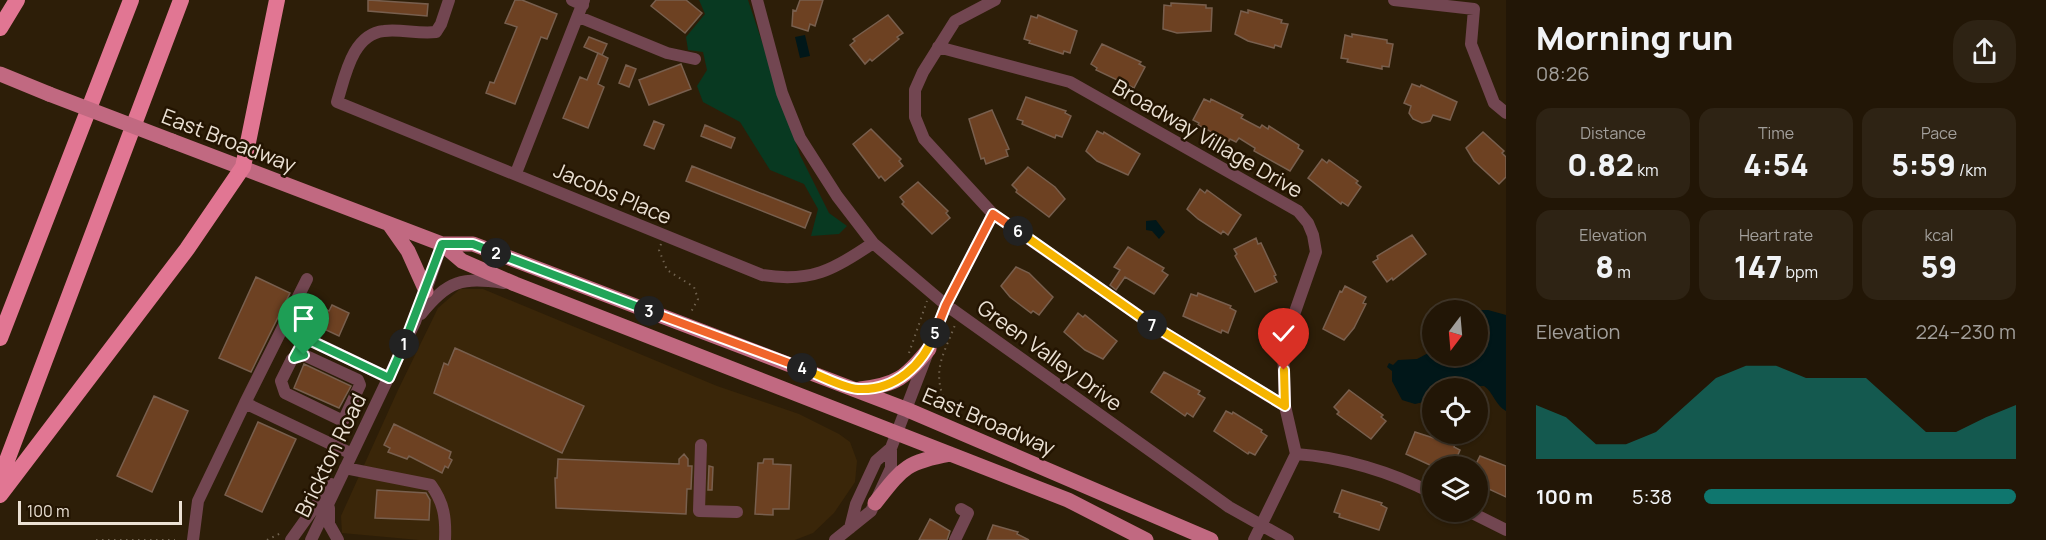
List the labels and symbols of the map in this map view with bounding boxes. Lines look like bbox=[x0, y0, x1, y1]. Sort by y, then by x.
street label: Broadway Village Drive bbox=[1108, 72, 1308, 204]
street label: East Broadway bbox=[158, 102, 300, 178]
street label: Jacobs Place bbox=[550, 156, 676, 230]
pin: 6 bbox=[1003, 216, 1033, 246]
pin: 2 bbox=[481, 238, 511, 268]
pin bbox=[278, 293, 329, 355]
street label: Green Valley Drive bbox=[972, 293, 1128, 417]
pin: 3 bbox=[634, 296, 664, 326]
north arrow bbox=[1422, 300, 1488, 366]
pin bbox=[1258, 308, 1309, 370]
pin: 7 bbox=[1137, 310, 1167, 340]
pin: 5 bbox=[920, 318, 950, 348]
pin: 1 bbox=[389, 329, 419, 359]
pin: 4 bbox=[787, 353, 817, 383]
street label: East Broadway bbox=[918, 380, 1060, 462]
street label: Brickton Road bbox=[288, 389, 372, 521]
scale bar bbox=[18, 498, 182, 526]

